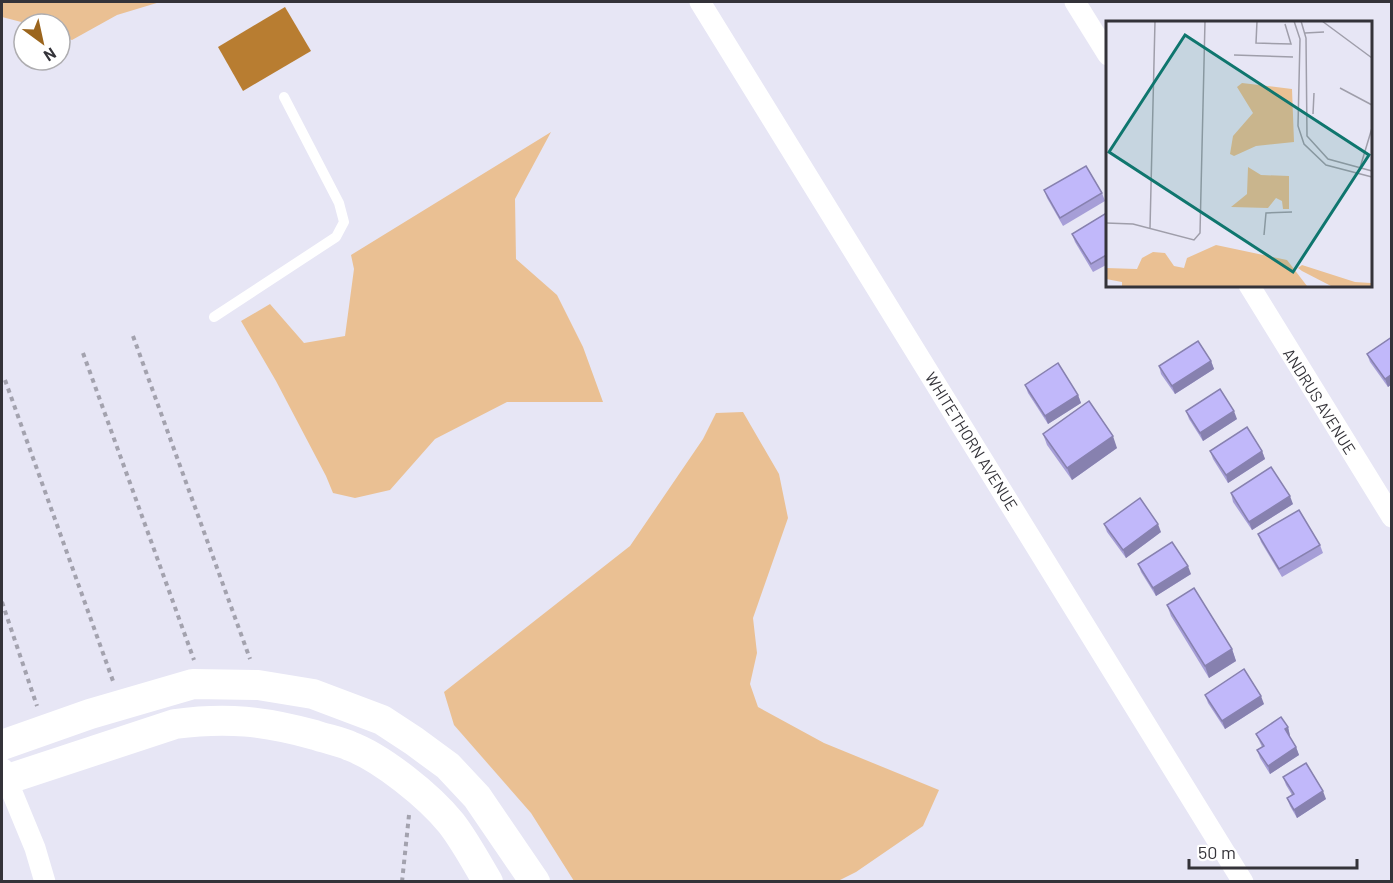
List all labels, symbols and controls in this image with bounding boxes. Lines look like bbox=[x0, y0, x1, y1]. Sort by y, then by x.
north arrow bbox=[12, 12, 72, 72]
inset map bbox=[1106, 21, 1372, 286]
text: N bbox=[41, 44, 60, 66]
street label: ANDRUS AVENUE bbox=[1280, 344, 1360, 458]
street label: WHITETHORN AVENUE bbox=[922, 368, 1022, 514]
scale bar bbox=[1189, 832, 1357, 870]
text: 50 m bbox=[1198, 841, 1236, 863]

